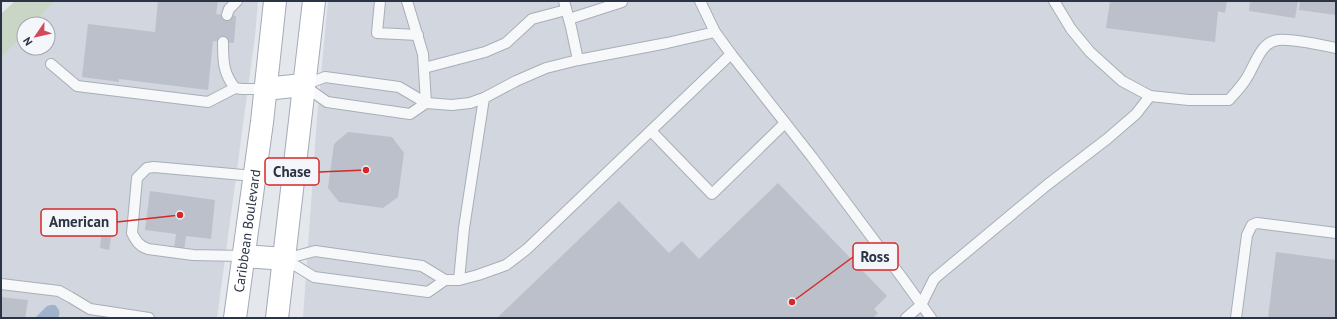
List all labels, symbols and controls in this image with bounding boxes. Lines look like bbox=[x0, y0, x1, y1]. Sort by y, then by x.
north arrow bbox=[16, 16, 56, 56]
text: N bbox=[20, 35, 36, 49]
callout: Chase bbox=[265, 158, 319, 185]
text: Chase bbox=[273, 162, 311, 181]
street label: Caribbean Boulevard bbox=[230, 168, 264, 293]
callout: American bbox=[41, 209, 117, 236]
text: American bbox=[49, 212, 109, 231]
callout: Ross bbox=[853, 243, 898, 270]
text: Ross bbox=[860, 247, 890, 266]

